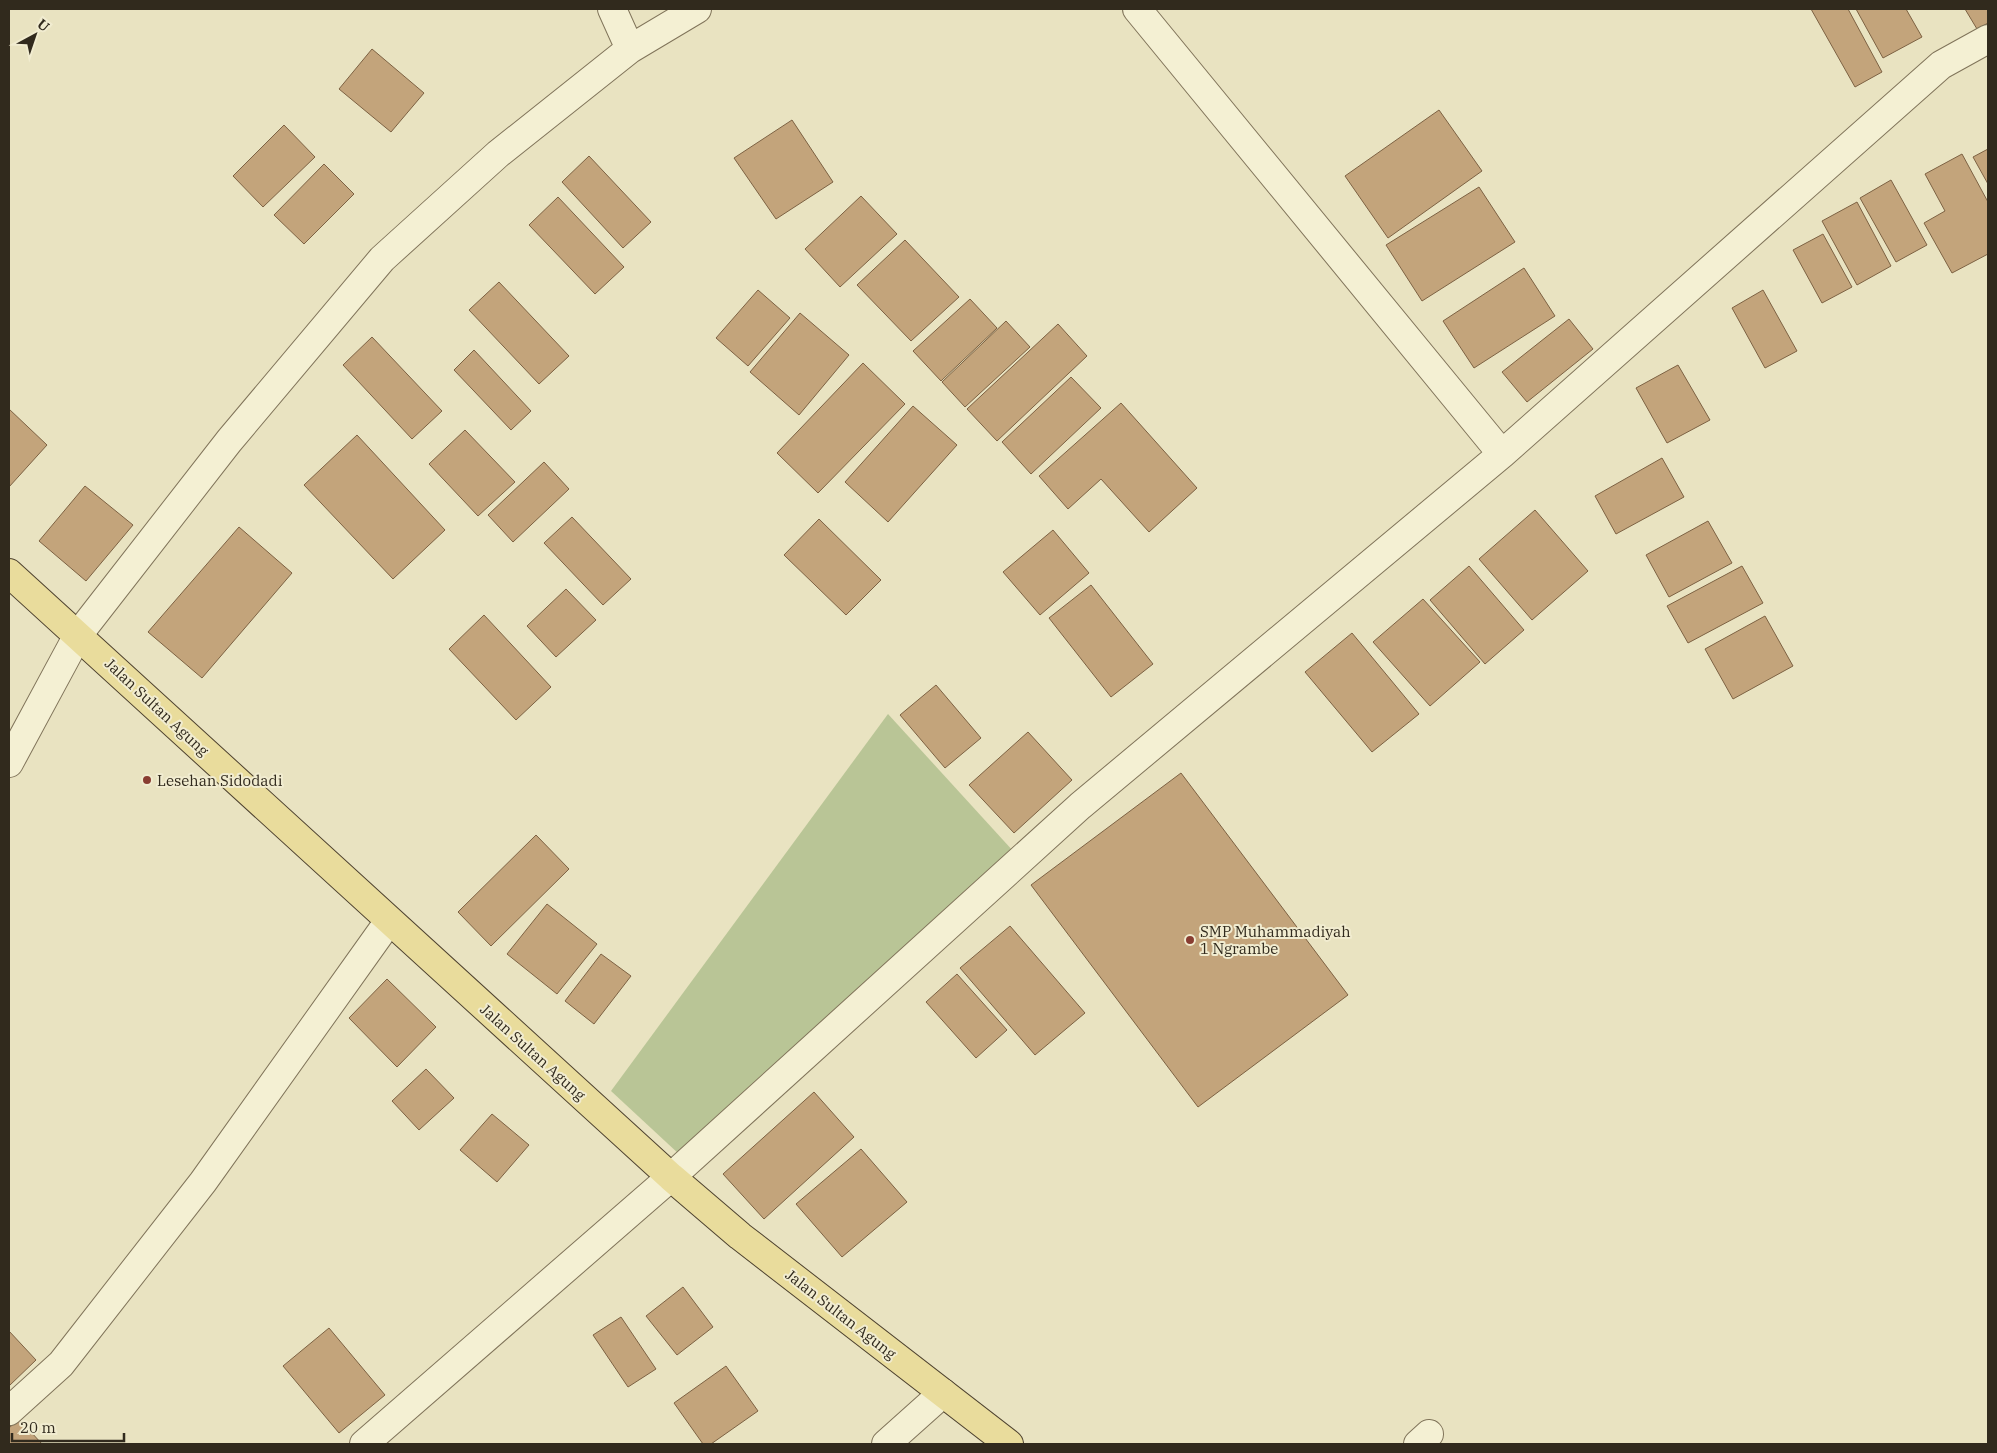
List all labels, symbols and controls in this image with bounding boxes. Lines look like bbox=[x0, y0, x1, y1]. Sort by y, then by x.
north arrow bbox=[10, 10, 60, 60]
text: U bbox=[33, 15, 53, 36]
street label: Jalan Sultan Agung bbox=[101, 654, 213, 760]
place label: Lesehan Sidodadi bbox=[157, 771, 283, 790]
marker: Lesehan Sidodadi bbox=[141, 774, 153, 786]
place label: SMP Muhammadiyah 1 Ngrambe bbox=[1200, 922, 1351, 958]
marker: SMP Muhammadiyah 1 Ngrambe bbox=[1184, 934, 1196, 946]
street label: Jalan Sultan Agung bbox=[476, 1000, 590, 1104]
street label: Jalan Sultan Agung bbox=[782, 1265, 900, 1363]
scale bar bbox=[12, 1410, 125, 1442]
text: 20 m bbox=[20, 1418, 56, 1437]

